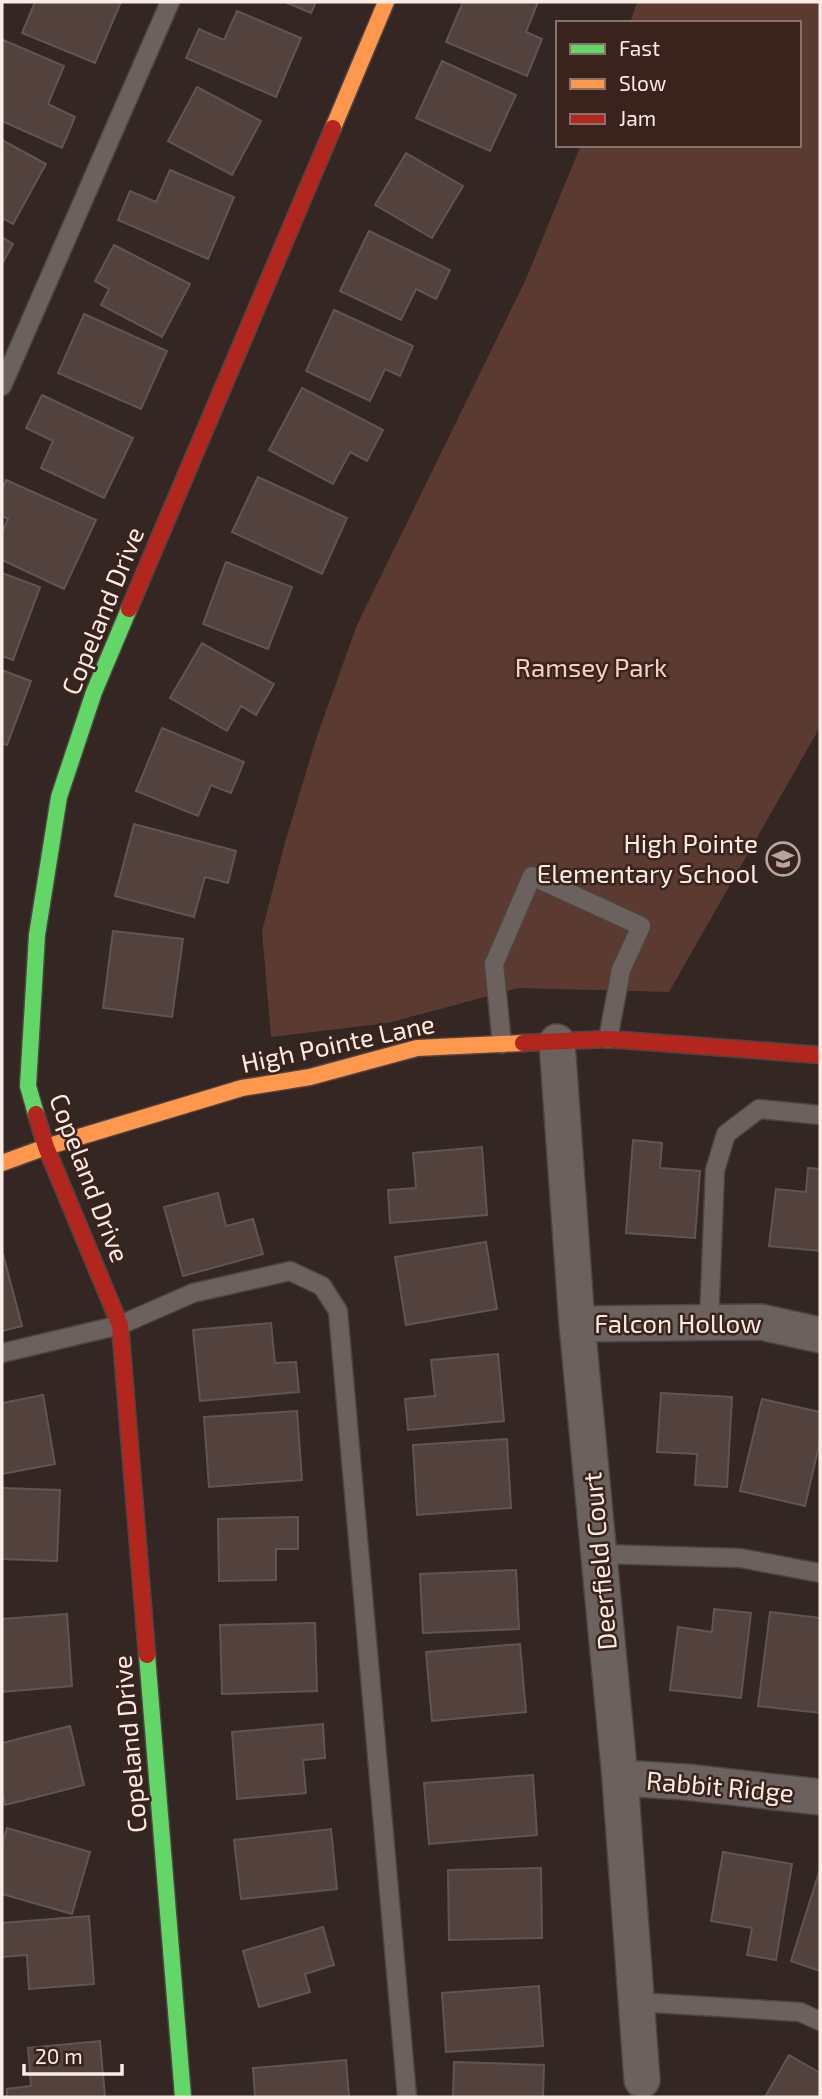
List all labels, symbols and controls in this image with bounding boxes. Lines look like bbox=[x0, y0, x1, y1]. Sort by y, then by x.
legend bbox=[556, 21, 801, 147]
text: Fast bbox=[619, 35, 660, 60]
text: Slow bbox=[619, 70, 666, 95]
text: Jam bbox=[619, 105, 656, 130]
street label: Copeland Drive bbox=[54, 522, 149, 699]
park label: Ramsey Park bbox=[515, 651, 667, 682]
place label: High Pointe Elementary School bbox=[537, 827, 758, 888]
school or university icon: High Pointe Elementary School bbox=[764, 840, 802, 878]
street label: High Pointe Lane bbox=[238, 1007, 437, 1078]
street label: Copeland Drive bbox=[44, 1089, 137, 1266]
street label: Falcon Hollow bbox=[594, 1307, 762, 1338]
street label: Deerfield Court bbox=[575, 1471, 622, 1651]
street label: Copeland Drive bbox=[105, 1654, 152, 1834]
street label: Rabbit Ridge bbox=[645, 1764, 795, 1807]
scale bar bbox=[24, 2032, 122, 2076]
text: 20 m bbox=[35, 2043, 83, 2068]

